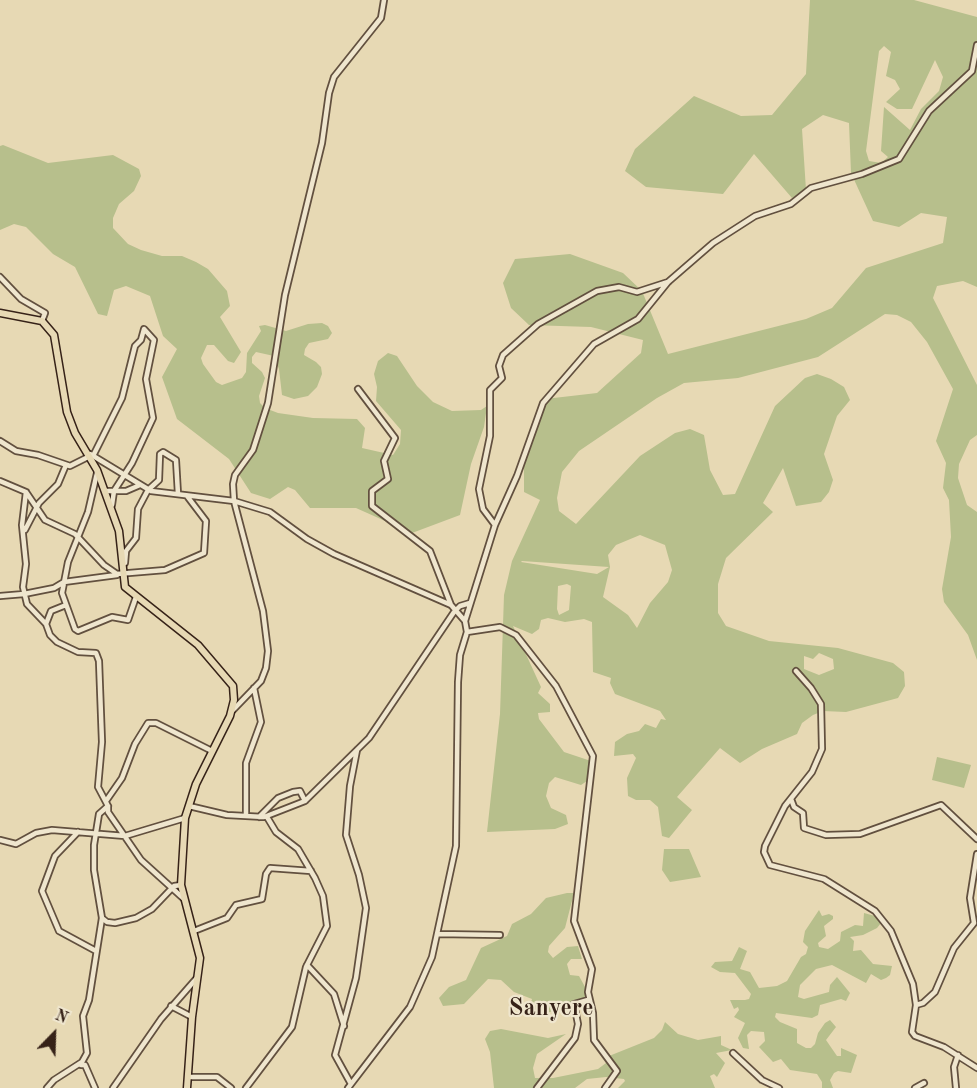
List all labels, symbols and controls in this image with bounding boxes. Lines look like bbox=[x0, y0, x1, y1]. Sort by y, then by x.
district label: Sanyere bbox=[509, 995, 593, 1023]
north arrow bbox=[24, 1004, 84, 1064]
text: N bbox=[52, 1008, 70, 1027]

